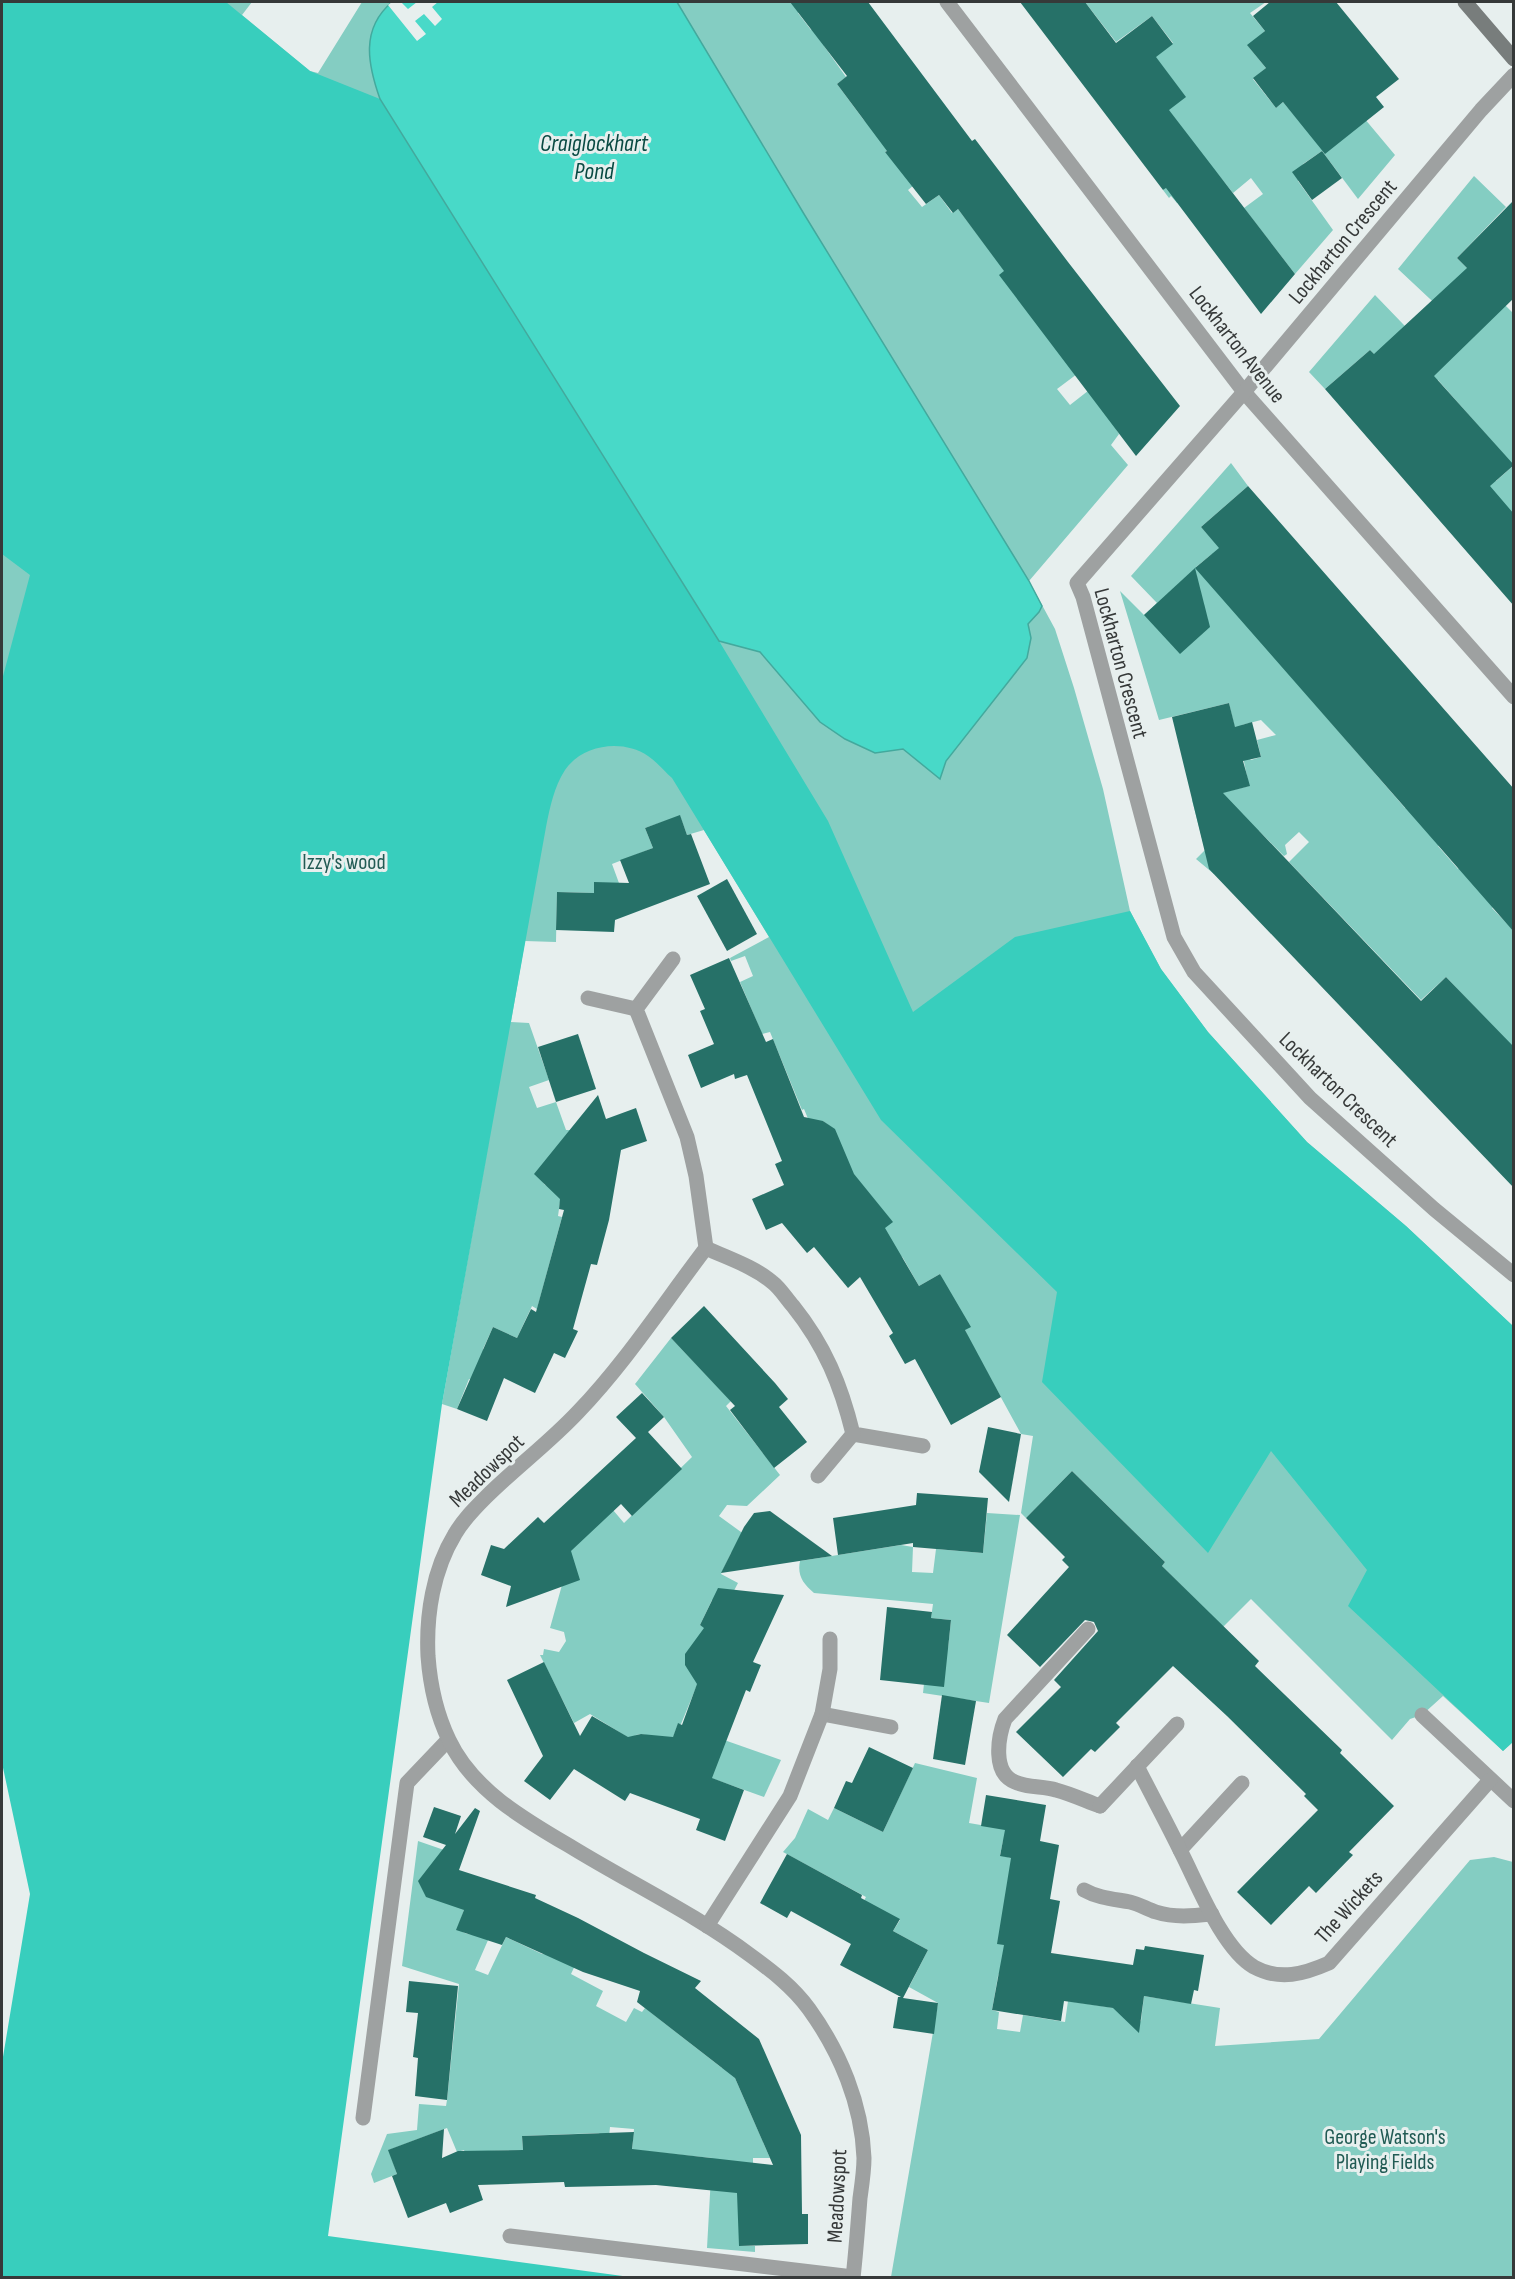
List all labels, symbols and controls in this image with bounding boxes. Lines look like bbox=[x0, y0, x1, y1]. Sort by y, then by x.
water label: Craiglockhart Pond bbox=[540, 129, 649, 186]
street label: Lockharton Crescent bbox=[1283, 174, 1403, 310]
street label: Lockharton Avenue bbox=[1183, 281, 1291, 409]
street label: Lockharton Crescent bbox=[1088, 585, 1154, 742]
park label: Izzy's wood bbox=[302, 849, 386, 876]
street label: Lockharton Crescent bbox=[1273, 1027, 1403, 1154]
street label: Meadowspot bbox=[444, 1429, 530, 1513]
street label: The Wickets bbox=[1309, 1865, 1389, 1949]
park label: George Watson's Playing Fields bbox=[1324, 2124, 1446, 2176]
street label: Meadowspot bbox=[822, 2148, 853, 2244]

